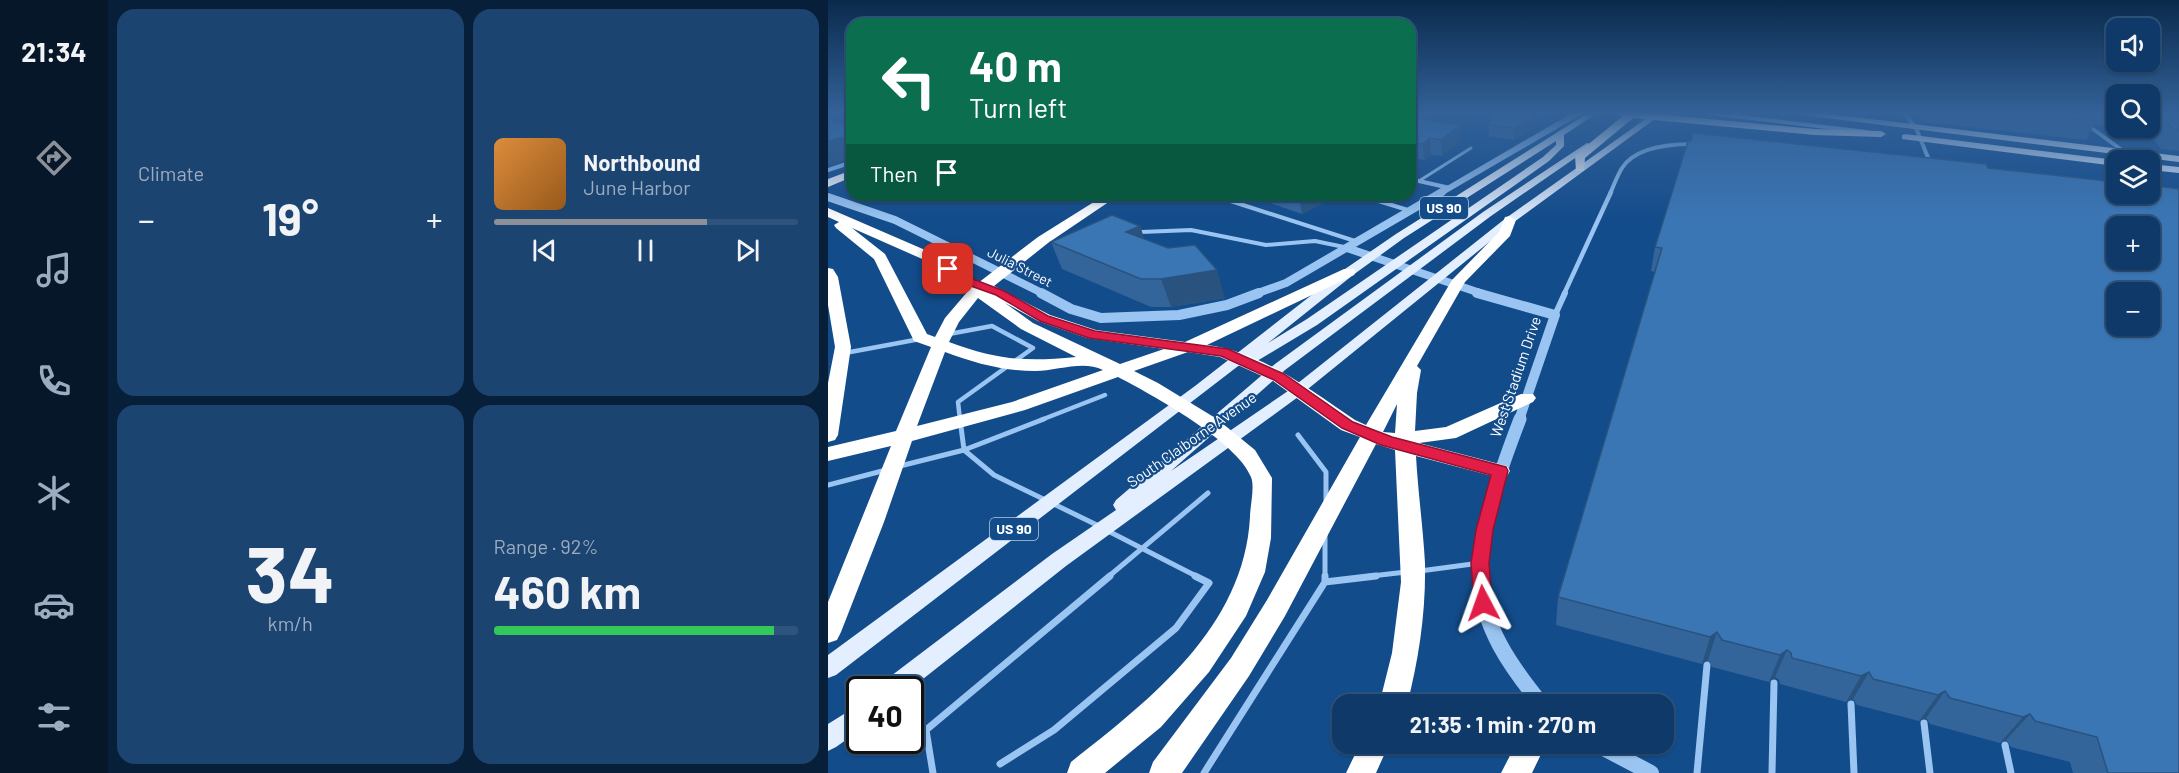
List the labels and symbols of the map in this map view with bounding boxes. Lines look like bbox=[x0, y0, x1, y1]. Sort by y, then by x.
road number: US 90 bbox=[1420, 197, 1468, 219]
pin bbox=[922, 243, 973, 294]
street label: Julia Street bbox=[985, 243, 1056, 290]
street label: West Stadium Drive bbox=[1486, 314, 1544, 440]
street label: South Claiborne Avenue bbox=[1123, 388, 1260, 491]
road number: US 90 bbox=[990, 518, 1038, 540]
position arrow bbox=[1451, 571, 1515, 635]
speed limit sign: 40 bbox=[846, 676, 924, 754]

